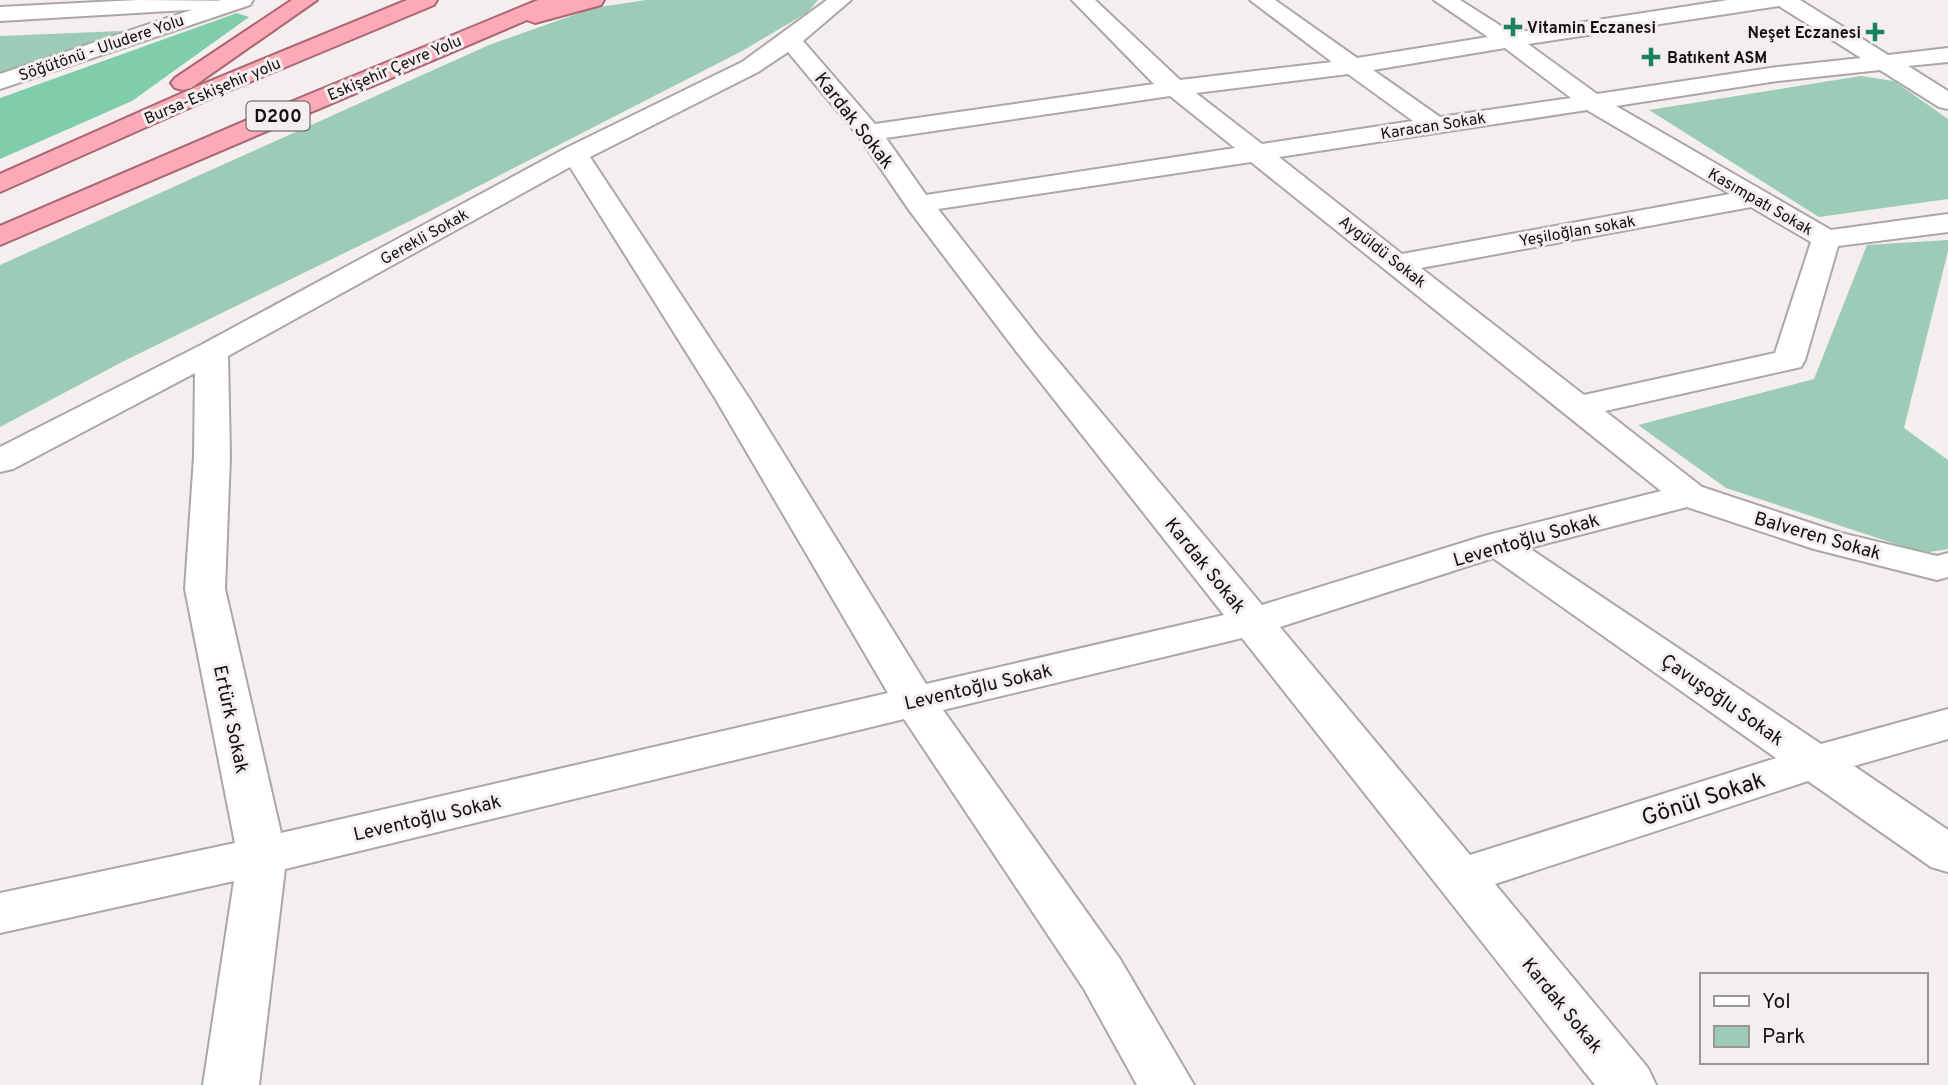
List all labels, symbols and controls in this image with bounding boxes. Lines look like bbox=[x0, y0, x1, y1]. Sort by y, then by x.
street label: Söğütönü - Uludere Yolu bbox=[16, 11, 187, 87]
marker: Vitamin Eczanesi bbox=[1505, 19, 1521, 35]
place label: Vitamin Eczanesi bbox=[1527, 19, 1656, 39]
place label: Neşet Eczanesi bbox=[1748, 24, 1861, 44]
marker: Neşet Eczanesi bbox=[1867, 24, 1883, 40]
street label: Eskişehir Çevre Yolu bbox=[325, 32, 465, 106]
marker: Batıkent ASM bbox=[1641, 47, 1661, 67]
place label: Batıkent ASM bbox=[1667, 49, 1767, 69]
street label: Bursa-Eskişehir yolu bbox=[141, 54, 284, 130]
street label: Kardak Sokak bbox=[808, 68, 899, 174]
road number: D200 bbox=[246, 102, 310, 131]
street label: Karacan Sokak bbox=[1379, 109, 1487, 145]
street label: Kasımpatı Sokak bbox=[1704, 165, 1816, 241]
street label: Gerekli Sokak bbox=[377, 205, 473, 270]
street label: Aygüldü Sokak bbox=[1334, 212, 1430, 293]
street label: Yeşiloğlan sokak bbox=[1517, 212, 1637, 252]
street label: Balveren Sokak bbox=[1751, 507, 1884, 567]
street label: Leventoğlu Sokak bbox=[1451, 509, 1602, 573]
street label: Kardak Sokak bbox=[1159, 514, 1250, 619]
street label: Çavuşoğlu Sokak bbox=[1656, 649, 1788, 752]
street label: Leventoğlu Sokak bbox=[902, 659, 1055, 717]
street label: Ertürk Sokak bbox=[207, 663, 253, 776]
street label: Gönül Sokak bbox=[1638, 767, 1769, 834]
street label: Leventoğlu Sokak bbox=[351, 790, 504, 848]
street label: Kardak Sokak bbox=[1516, 954, 1607, 1059]
legend bbox=[1700, 973, 1927, 1064]
text: Yol bbox=[1762, 989, 1791, 1016]
text: Park bbox=[1762, 1024, 1805, 1051]

